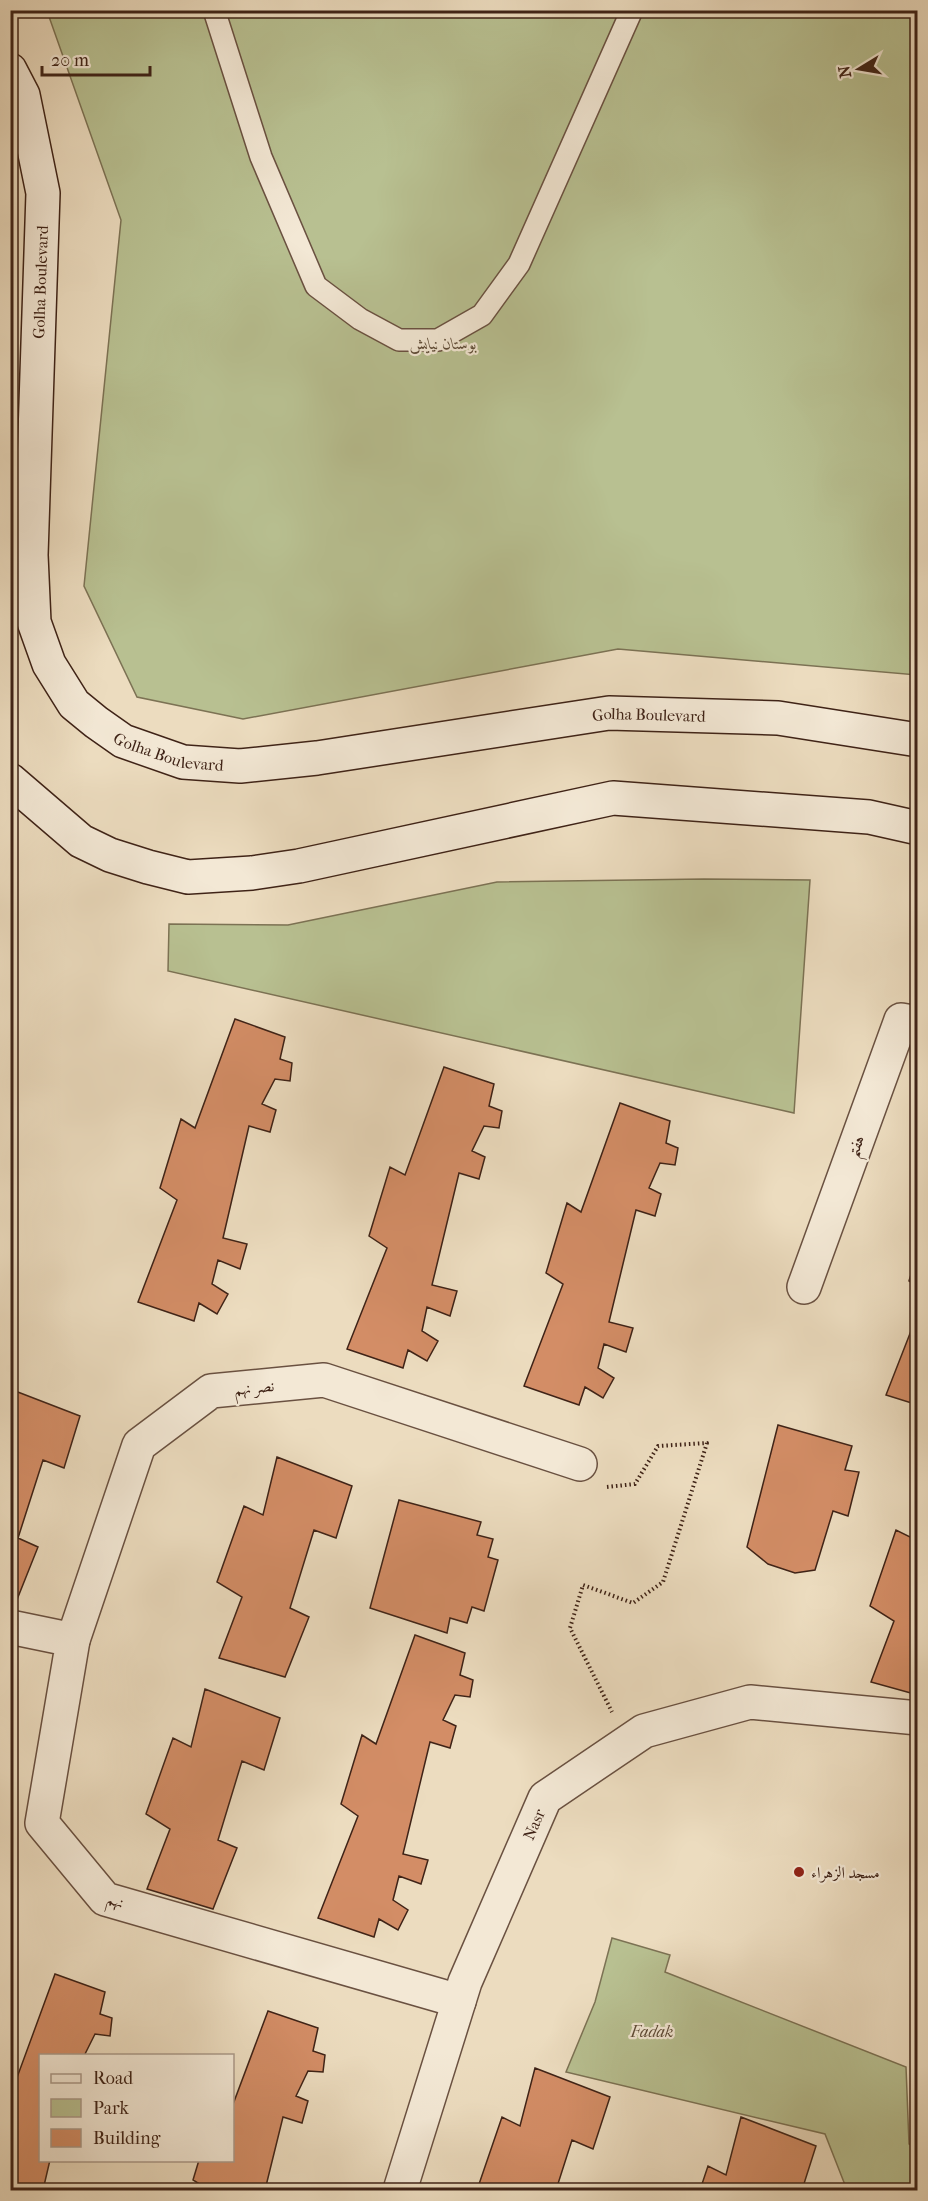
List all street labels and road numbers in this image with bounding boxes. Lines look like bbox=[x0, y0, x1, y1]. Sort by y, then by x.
street label: Golha Boulevard bbox=[29, 225, 52, 339]
street label: Golha Boulevard bbox=[591, 704, 706, 726]
street label: Golha Boulevard bbox=[109, 728, 224, 775]
street label: هفتم bbox=[843, 1132, 875, 1162]
street label: نصر نهم bbox=[233, 1376, 276, 1405]
street label: Nasr bbox=[519, 1806, 549, 1843]
street label: نهم bbox=[102, 1888, 127, 1918]

